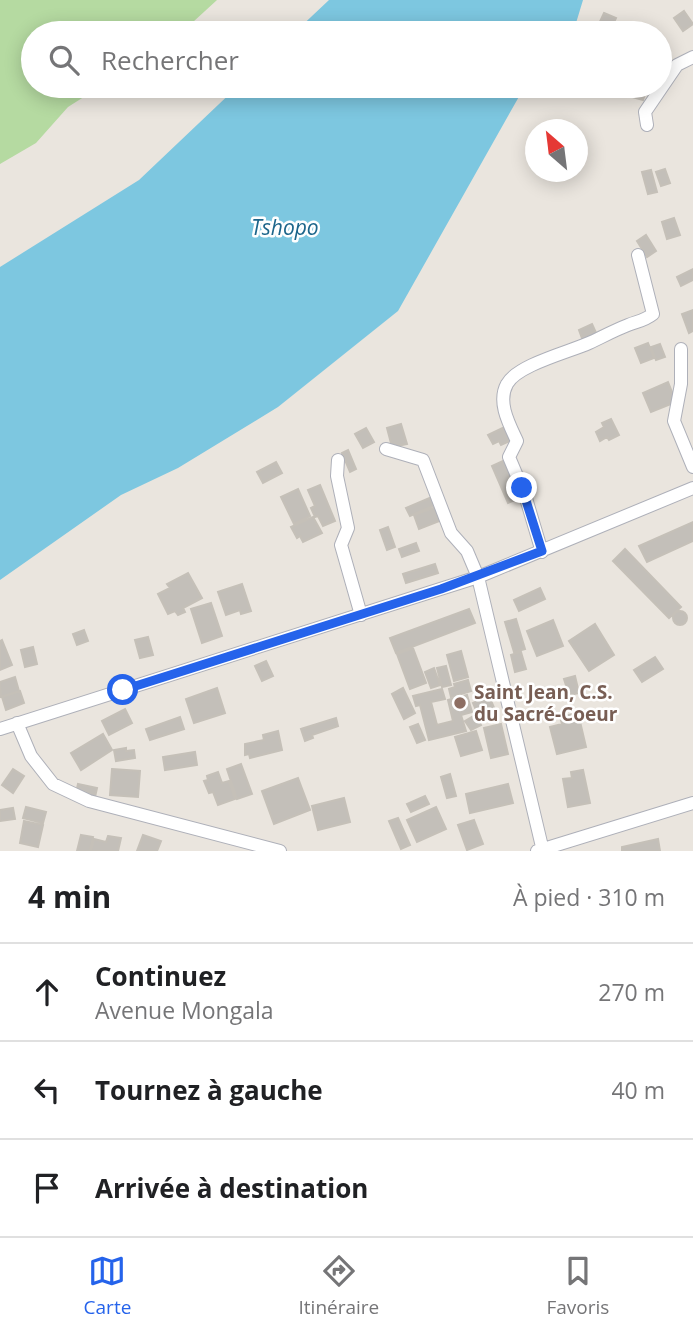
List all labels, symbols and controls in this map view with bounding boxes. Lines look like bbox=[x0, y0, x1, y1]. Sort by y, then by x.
search box bbox=[21, 21, 672, 98]
icon: search bbox=[45, 41, 83, 79]
text: Rechercher bbox=[101, 42, 239, 78]
north arrow bbox=[525, 119, 588, 182]
water label: Tshopo bbox=[251, 213, 319, 241]
route end bbox=[506, 472, 537, 503]
route start bbox=[107, 674, 138, 705]
place label: Saint Jean, C.S. du Sacré-Coeur bbox=[474, 679, 618, 727]
marker: Saint Jean, C.S. du Sacré-Coeur bbox=[452, 695, 468, 711]
text: 4 min bbox=[28, 876, 111, 917]
text: À pied · 310 m bbox=[513, 881, 665, 913]
text: Continuez bbox=[95, 958, 226, 994]
icon: ahead bbox=[28, 973, 66, 1011]
text: 270 m bbox=[598, 976, 665, 1008]
text: Avenue Mongala bbox=[95, 994, 274, 1026]
icon: left bbox=[28, 1071, 66, 1109]
text: Tournez à gauche bbox=[95, 1072, 323, 1108]
text: 40 m bbox=[611, 1074, 665, 1106]
icon: arrive bbox=[28, 1169, 66, 1207]
text: Arrivée à destination bbox=[95, 1170, 368, 1206]
tab: Carte bbox=[84, 1252, 131, 1320]
tab: Itinéraire bbox=[299, 1252, 379, 1320]
tab: Favoris bbox=[546, 1252, 609, 1320]

